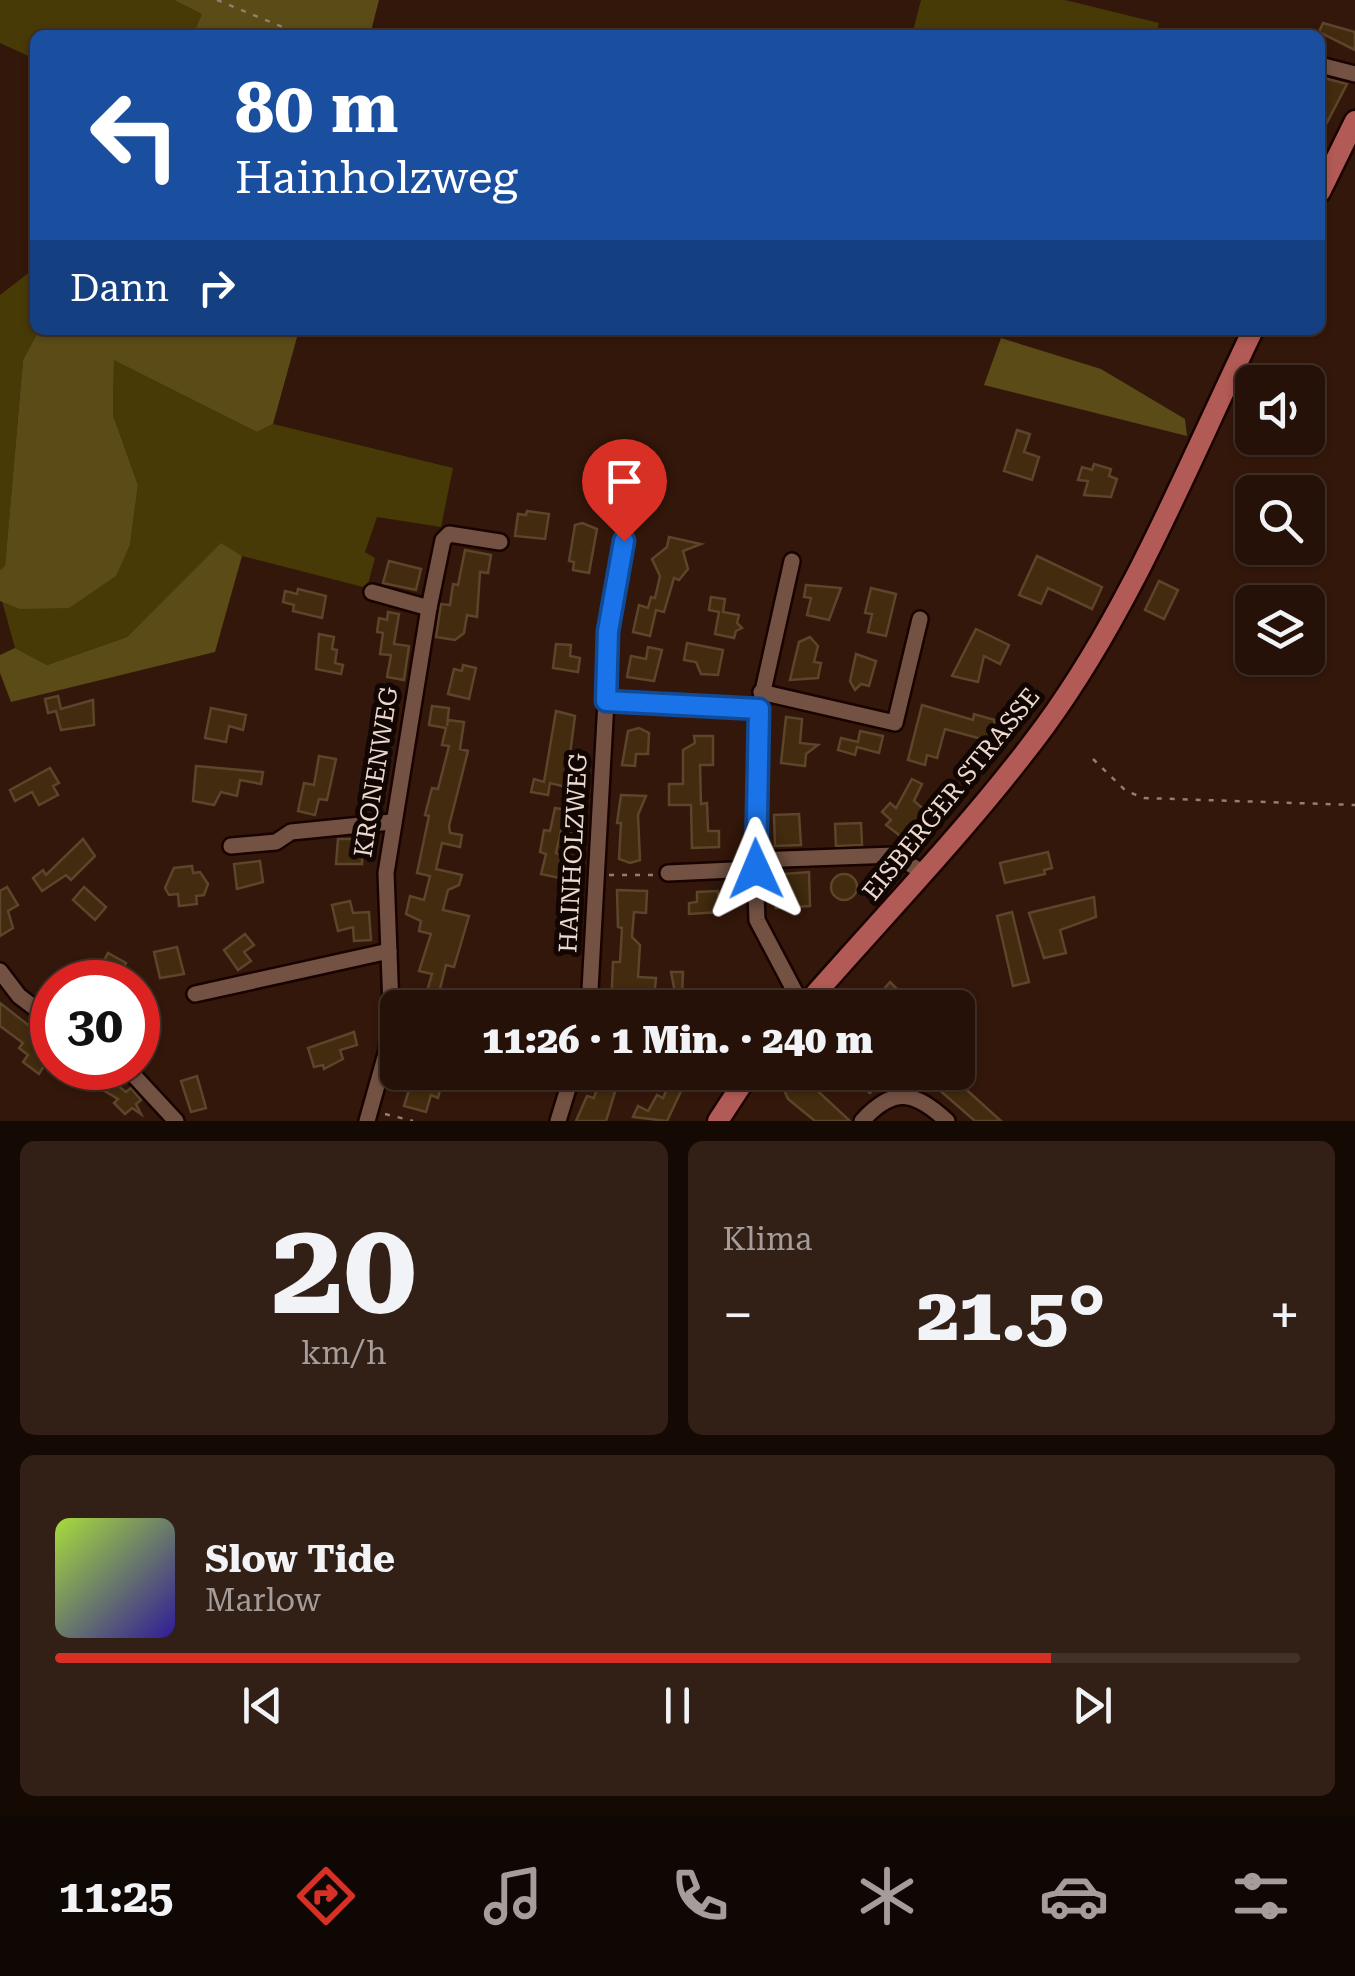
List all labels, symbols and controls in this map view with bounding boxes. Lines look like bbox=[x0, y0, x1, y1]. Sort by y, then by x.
text: 80 m bbox=[235, 67, 399, 149]
icon: left bbox=[70, 70, 200, 200]
text: Hainholzweg bbox=[235, 151, 518, 204]
icon: right bbox=[189, 260, 244, 315]
text: Dann bbox=[70, 266, 169, 310]
map controls bbox=[1235, 365, 1325, 675]
button: sound bbox=[1235, 365, 1325, 455]
pin bbox=[582, 439, 667, 542]
icon: arrive bbox=[597, 454, 652, 509]
button: search bbox=[1235, 475, 1325, 565]
button: layers bbox=[1235, 585, 1325, 675]
street label: EISBERGER STRASSE bbox=[857, 682, 1045, 906]
street label: KRONENWEG bbox=[348, 685, 404, 859]
street label: HAINHOLZWEG bbox=[553, 752, 593, 954]
position arrow bbox=[704, 817, 808, 921]
speed limit sign: 30 bbox=[30, 960, 160, 1090]
text: 11:26 · 1 Min. · 240 m bbox=[482, 1018, 873, 1062]
text: 20 bbox=[271, 1192, 417, 1345]
text: Klima bbox=[723, 1220, 812, 1258]
text: 21.5° bbox=[917, 1270, 1106, 1358]
text: − bbox=[723, 1283, 753, 1347]
text: + bbox=[1269, 1283, 1300, 1347]
text: km/h bbox=[301, 1334, 387, 1372]
text: Slow Tide bbox=[205, 1537, 395, 1581]
text: Marlow bbox=[205, 1581, 321, 1619]
icon: previous bbox=[235, 1678, 290, 1733]
icon: pause bbox=[650, 1678, 705, 1733]
icon: next bbox=[1065, 1678, 1120, 1733]
icon: directions bbox=[291, 1861, 361, 1931]
icon: music bbox=[478, 1861, 548, 1931]
icon: phone bbox=[665, 1861, 735, 1931]
icon: climate bbox=[852, 1861, 922, 1931]
icon: car bbox=[1039, 1861, 1109, 1931]
icon: filters bbox=[1226, 1861, 1296, 1931]
text: 11:25 bbox=[59, 1870, 173, 1923]

